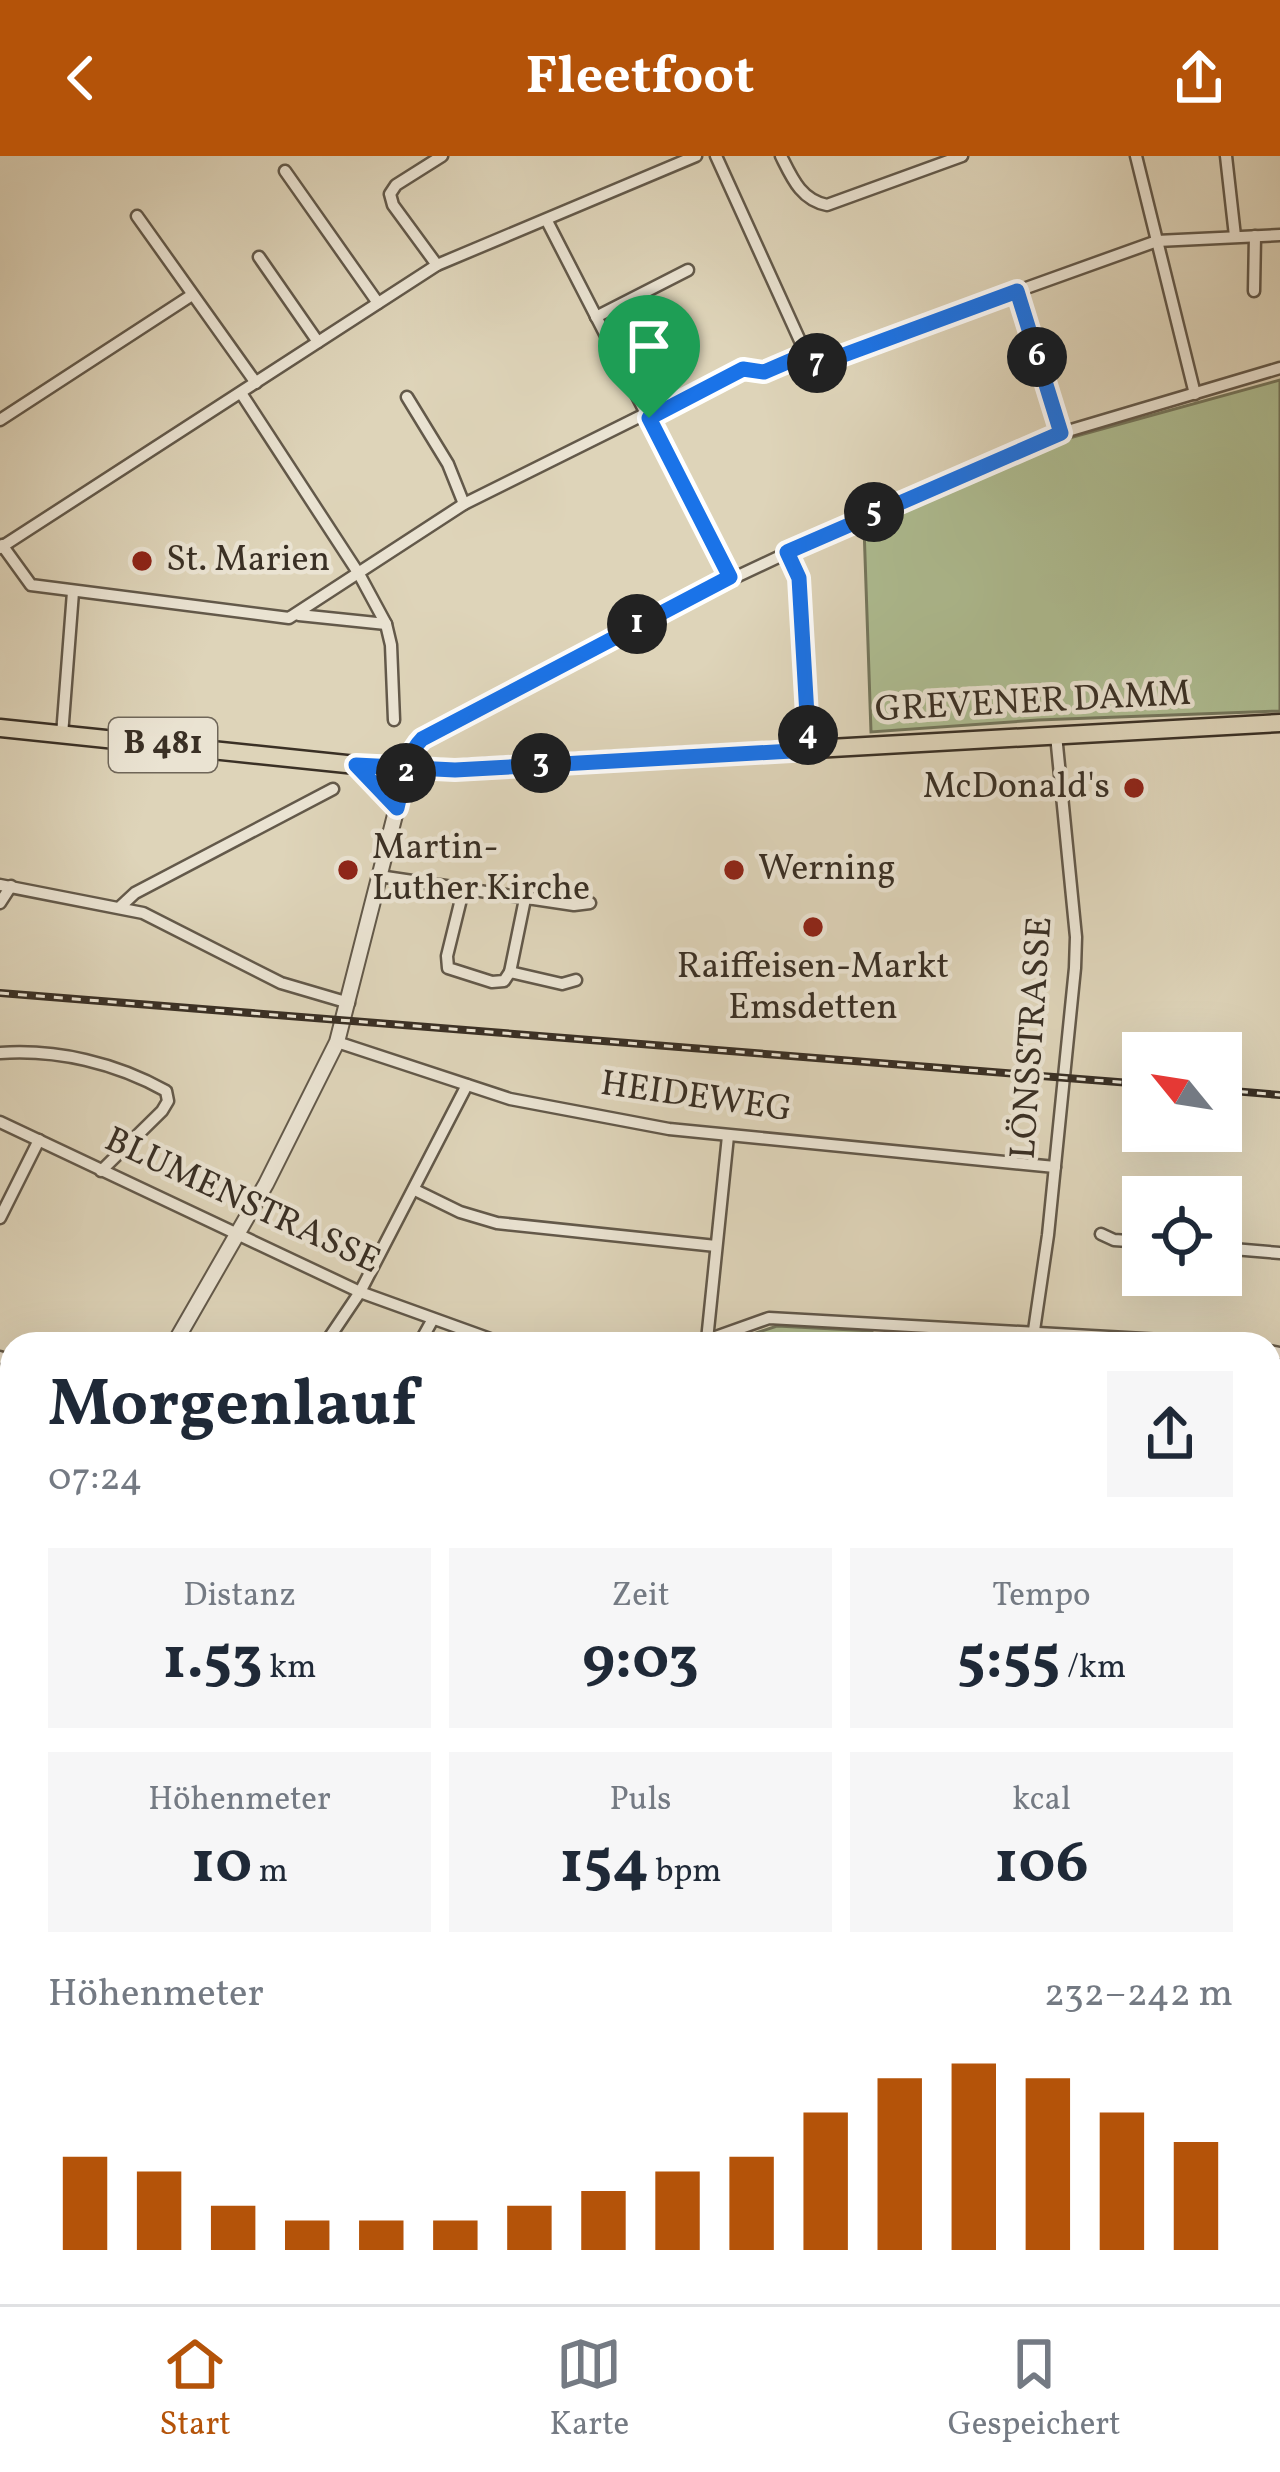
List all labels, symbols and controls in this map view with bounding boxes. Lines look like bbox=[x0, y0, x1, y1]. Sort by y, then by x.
text: Fleetfoot bbox=[525, 41, 755, 116]
icon: back bbox=[48, 45, 114, 111]
icon: share bbox=[1166, 45, 1232, 111]
pin bbox=[598, 295, 700, 418]
icon: arrive bbox=[616, 313, 682, 379]
pin: 6 bbox=[1007, 327, 1067, 387]
pin: 7 bbox=[787, 333, 847, 393]
text: 6 bbox=[1028, 334, 1046, 380]
text: 7 bbox=[809, 340, 825, 386]
pin: 5 bbox=[844, 482, 904, 542]
text: 5 bbox=[866, 489, 882, 535]
place label: St. Marien bbox=[166, 536, 330, 586]
marker: St. Marien bbox=[129, 548, 155, 574]
pin: 1 bbox=[607, 594, 667, 654]
text: 1 bbox=[630, 601, 644, 647]
street label: GREVENER DAMM bbox=[874, 670, 1192, 736]
pin: 4 bbox=[778, 705, 838, 765]
text: 4 bbox=[798, 712, 818, 758]
road number: B 481 bbox=[109, 718, 217, 772]
pin: 3 bbox=[511, 733, 571, 793]
text: 3 bbox=[533, 740, 549, 786]
pin: 2 bbox=[376, 743, 436, 803]
text: 2 bbox=[397, 750, 415, 796]
place label: McDonald's bbox=[923, 763, 1110, 813]
marker: McDonald's bbox=[1121, 775, 1147, 801]
place label: Martin- Luther Kirche bbox=[372, 824, 590, 915]
place label: Werning bbox=[758, 845, 896, 895]
marker: Martin- Luther Kirche bbox=[335, 857, 361, 883]
marker: Werning bbox=[721, 857, 747, 883]
marker: Raiffeisen-Markt Emsdetten bbox=[800, 914, 826, 940]
street label: LÖNSSTRASSE bbox=[1000, 915, 1066, 1161]
place label: Raiffeisen-Markt Emsdetten bbox=[677, 943, 949, 1034]
north arrow bbox=[1122, 1032, 1242, 1152]
map controls bbox=[1122, 1032, 1242, 1296]
street label: HEIDEWEG bbox=[597, 1060, 795, 1136]
street label: BLUMENSTRASSE bbox=[96, 1116, 388, 1288]
button: locate bbox=[1122, 1176, 1242, 1296]
text: Morgenlauf bbox=[48, 1361, 417, 1453]
button: share bbox=[1107, 1371, 1233, 1497]
text: 07:24 bbox=[48, 1452, 143, 1506]
text: Distanz bbox=[183, 1574, 296, 1620]
text: Zeit bbox=[612, 1574, 669, 1620]
text: Tempo bbox=[992, 1574, 1091, 1620]
text: 1.53 bbox=[163, 1620, 263, 1703]
text: 9:03 bbox=[582, 1620, 699, 1703]
text: 5:55 bbox=[957, 1620, 1060, 1703]
text: km bbox=[263, 1646, 316, 1692]
text: /km bbox=[1060, 1646, 1126, 1692]
text: Höhenmeter bbox=[148, 1778, 331, 1824]
text: Puls bbox=[610, 1778, 671, 1824]
text: kcal bbox=[1012, 1778, 1071, 1824]
text: 10 bbox=[191, 1824, 252, 1907]
text: 154 bbox=[559, 1824, 649, 1907]
text: 106 bbox=[994, 1824, 1089, 1907]
text: m bbox=[252, 1850, 288, 1896]
text: bpm bbox=[649, 1850, 722, 1896]
text: Höhenmeter bbox=[48, 1968, 264, 2022]
text: 232–242 m bbox=[1044, 1968, 1233, 2022]
tab: Start bbox=[159, 2331, 231, 2449]
tab: Karte bbox=[550, 2331, 629, 2449]
tab: Gespeichert bbox=[948, 2331, 1121, 2449]

